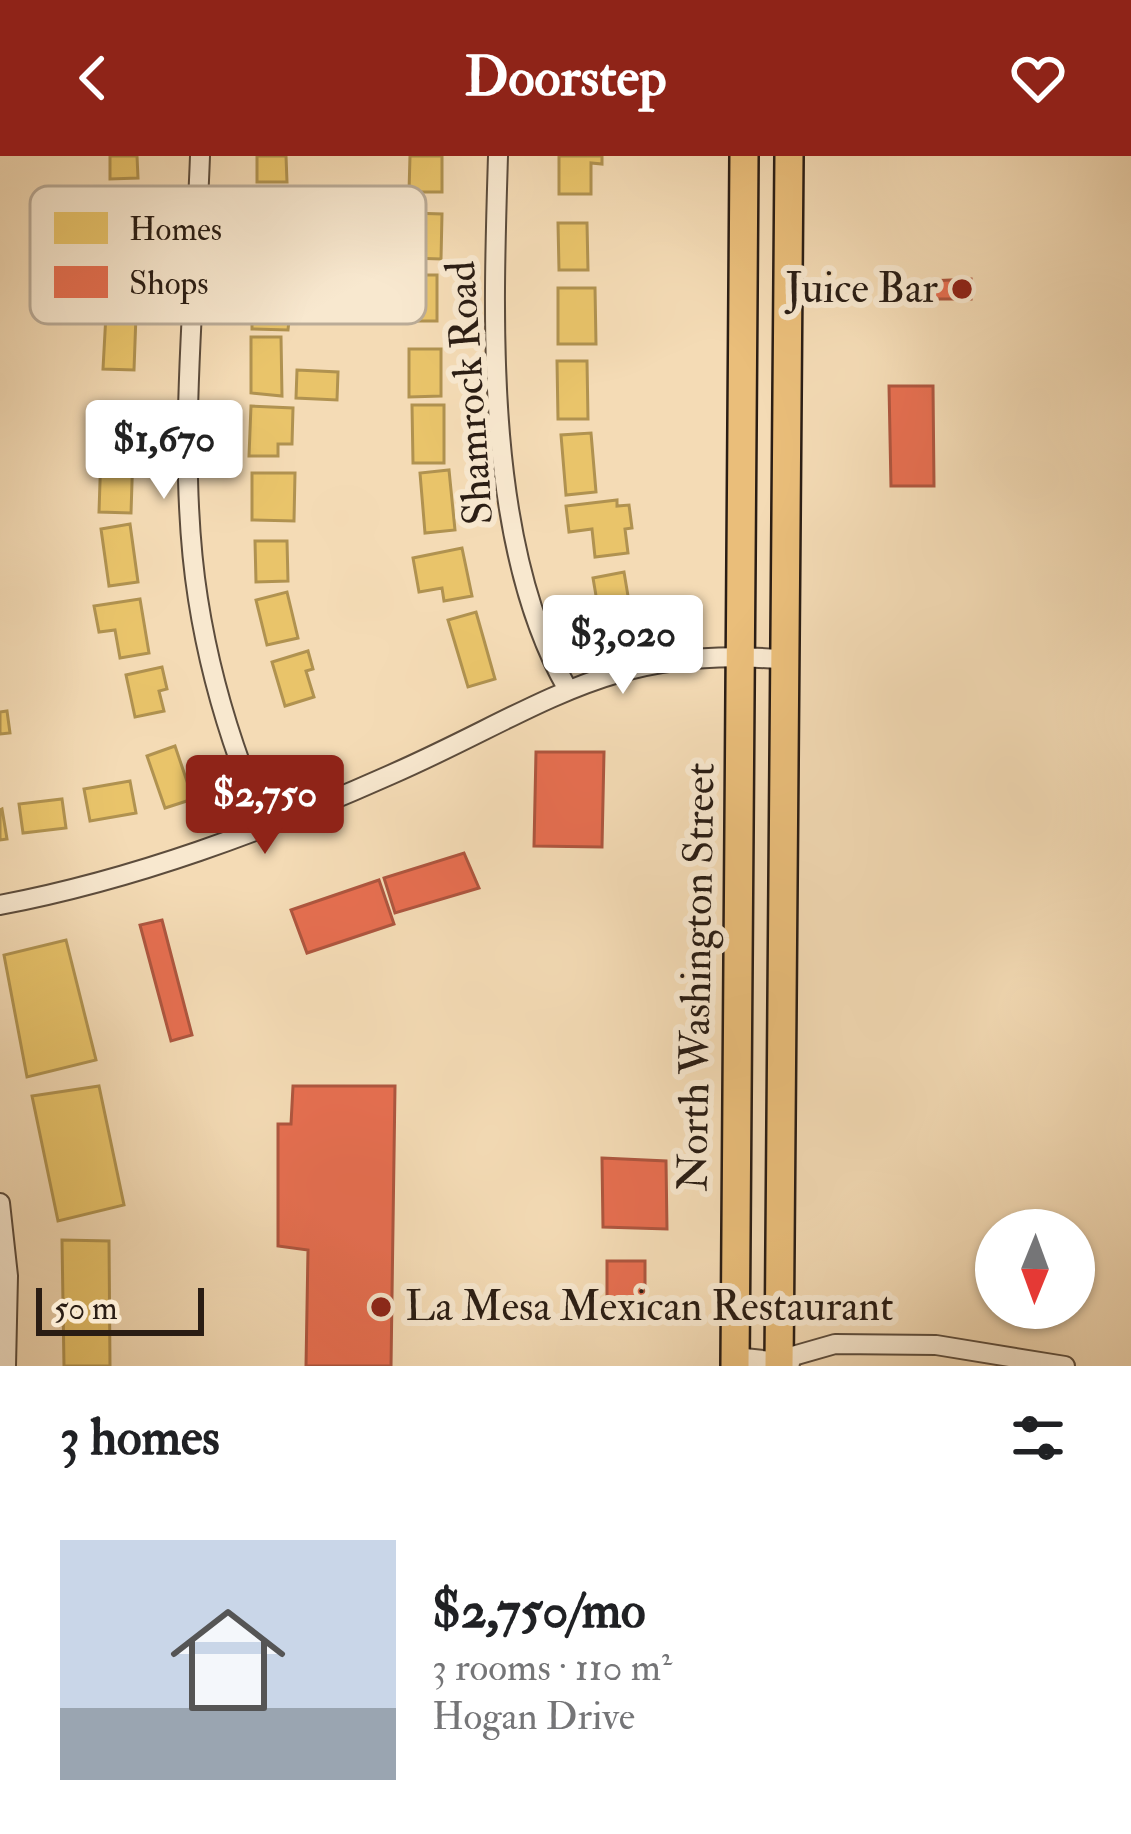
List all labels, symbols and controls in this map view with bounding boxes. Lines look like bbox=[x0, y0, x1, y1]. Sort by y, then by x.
text: Doorstep bbox=[465, 44, 666, 112]
icon: back bbox=[60, 45, 126, 111]
icon: heart bbox=[1005, 45, 1071, 111]
legend bbox=[30, 186, 426, 324]
text: Homes bbox=[129, 209, 222, 250]
street label: Shamrock Road bbox=[435, 259, 505, 527]
text: Shops bbox=[129, 263, 209, 305]
place label: Juice Bar bbox=[784, 263, 938, 315]
marker: Juice Bar bbox=[949, 276, 975, 302]
pin: $1,670 bbox=[66, 400, 262, 502]
text: $1,670 bbox=[113, 414, 215, 463]
pin: $3,020 bbox=[525, 595, 721, 697]
text: $3,020 bbox=[570, 609, 676, 658]
pin: $2,750 bbox=[167, 755, 363, 857]
street label: North Washington Street bbox=[667, 762, 727, 1192]
text: $2,750 bbox=[213, 769, 317, 818]
north arrow bbox=[975, 1209, 1095, 1329]
map controls bbox=[975, 1209, 1095, 1329]
place label: La Mesa Mexican Restaurant bbox=[405, 1281, 894, 1333]
scale bar bbox=[36, 1282, 204, 1335]
text: 50 m bbox=[54, 1288, 118, 1329]
marker: La Mesa Mexican Restaurant bbox=[368, 1294, 394, 1320]
icon: filters bbox=[1005, 1405, 1071, 1471]
text: 3 homes bbox=[60, 1406, 220, 1470]
text: $2,750/mo bbox=[432, 1579, 646, 1643]
icon: home bbox=[156, 1588, 300, 1732]
text: 3 rooms · 110 m² bbox=[432, 1643, 672, 1692]
text: Hogan Drive bbox=[432, 1692, 635, 1741]

